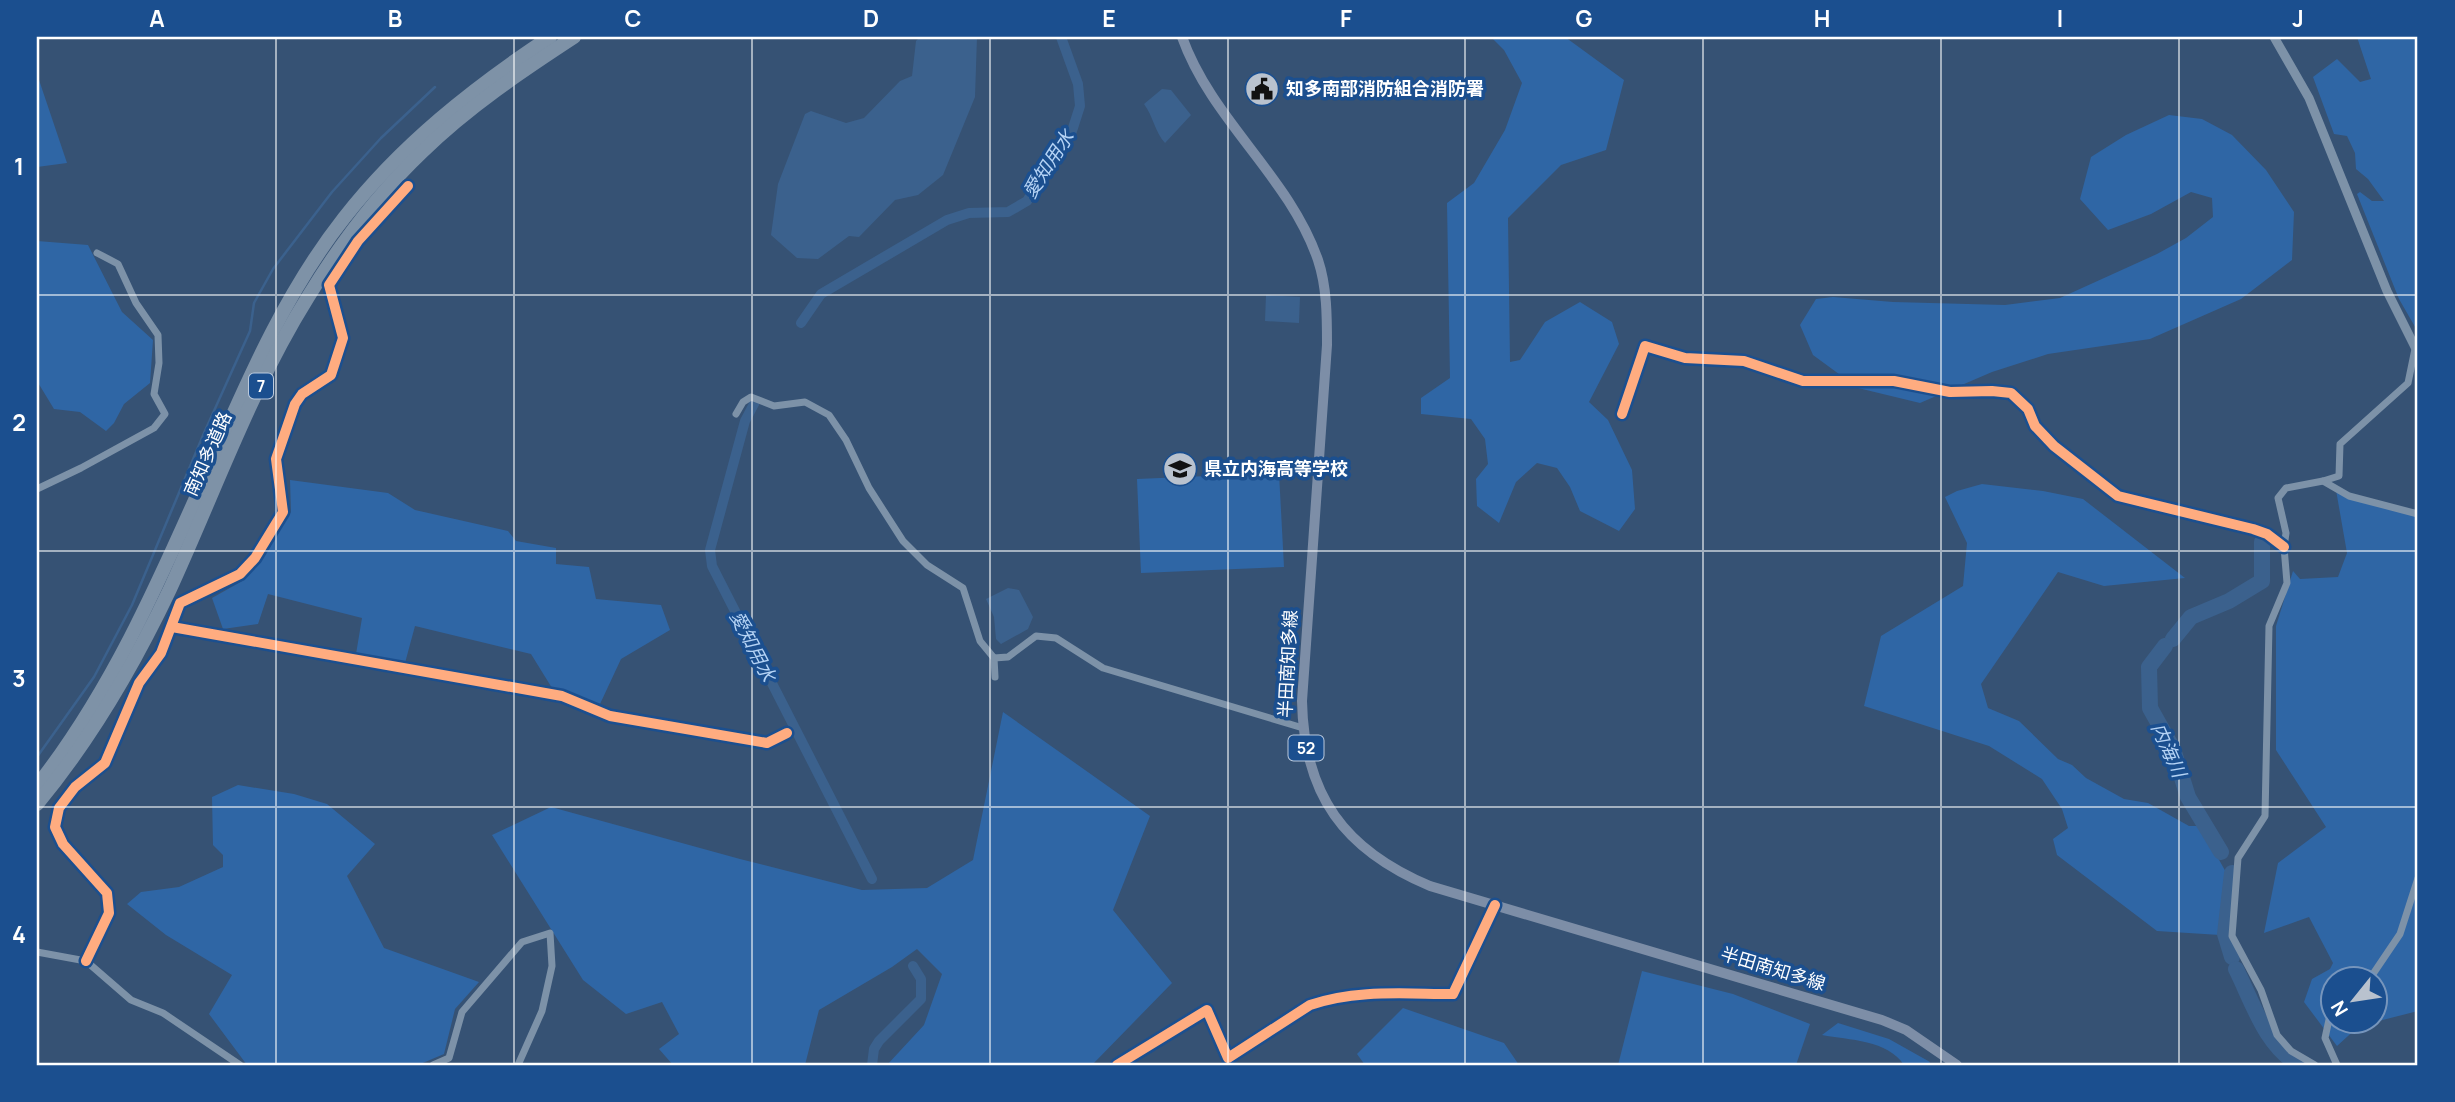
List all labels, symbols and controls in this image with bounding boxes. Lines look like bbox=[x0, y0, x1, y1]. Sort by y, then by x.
text: A bbox=[149, 2, 165, 34]
text: B bbox=[388, 2, 402, 34]
text: C bbox=[625, 2, 642, 34]
text: D bbox=[863, 2, 879, 34]
text: E bbox=[1102, 2, 1116, 34]
text: F bbox=[1340, 2, 1352, 34]
text: G bbox=[1576, 2, 1593, 34]
text: H bbox=[1814, 2, 1830, 34]
text: I bbox=[2057, 2, 2063, 34]
text: J bbox=[2292, 2, 2304, 34]
public building icon: 知多南部消防組合消防署 bbox=[1243, 70, 1281, 108]
place label: 知多南部消防組合消防署 bbox=[1286, 76, 1484, 100]
water label: 愛知用水 bbox=[1016, 123, 1081, 203]
text: 1 bbox=[14, 150, 24, 182]
road number: 7 bbox=[249, 374, 273, 398]
text: 2 bbox=[12, 406, 26, 438]
street label: 南知多道路 bbox=[178, 408, 236, 500]
school or university icon: 県立内海高等学校 bbox=[1161, 450, 1199, 488]
place label: 県立内海高等学校 bbox=[1204, 456, 1348, 480]
water label: 愛知用水 bbox=[724, 606, 783, 688]
street label: 半田南知多線 bbox=[1272, 609, 1302, 719]
text: 3 bbox=[12, 662, 26, 694]
water label: 内海川 bbox=[2146, 719, 2193, 783]
road number: 52 bbox=[1288, 736, 1324, 761]
text: 4 bbox=[12, 918, 26, 950]
street label: 半田南知多線 bbox=[1718, 941, 1828, 995]
north arrow bbox=[2318, 965, 2388, 1036]
text: N bbox=[2325, 996, 2354, 1021]

